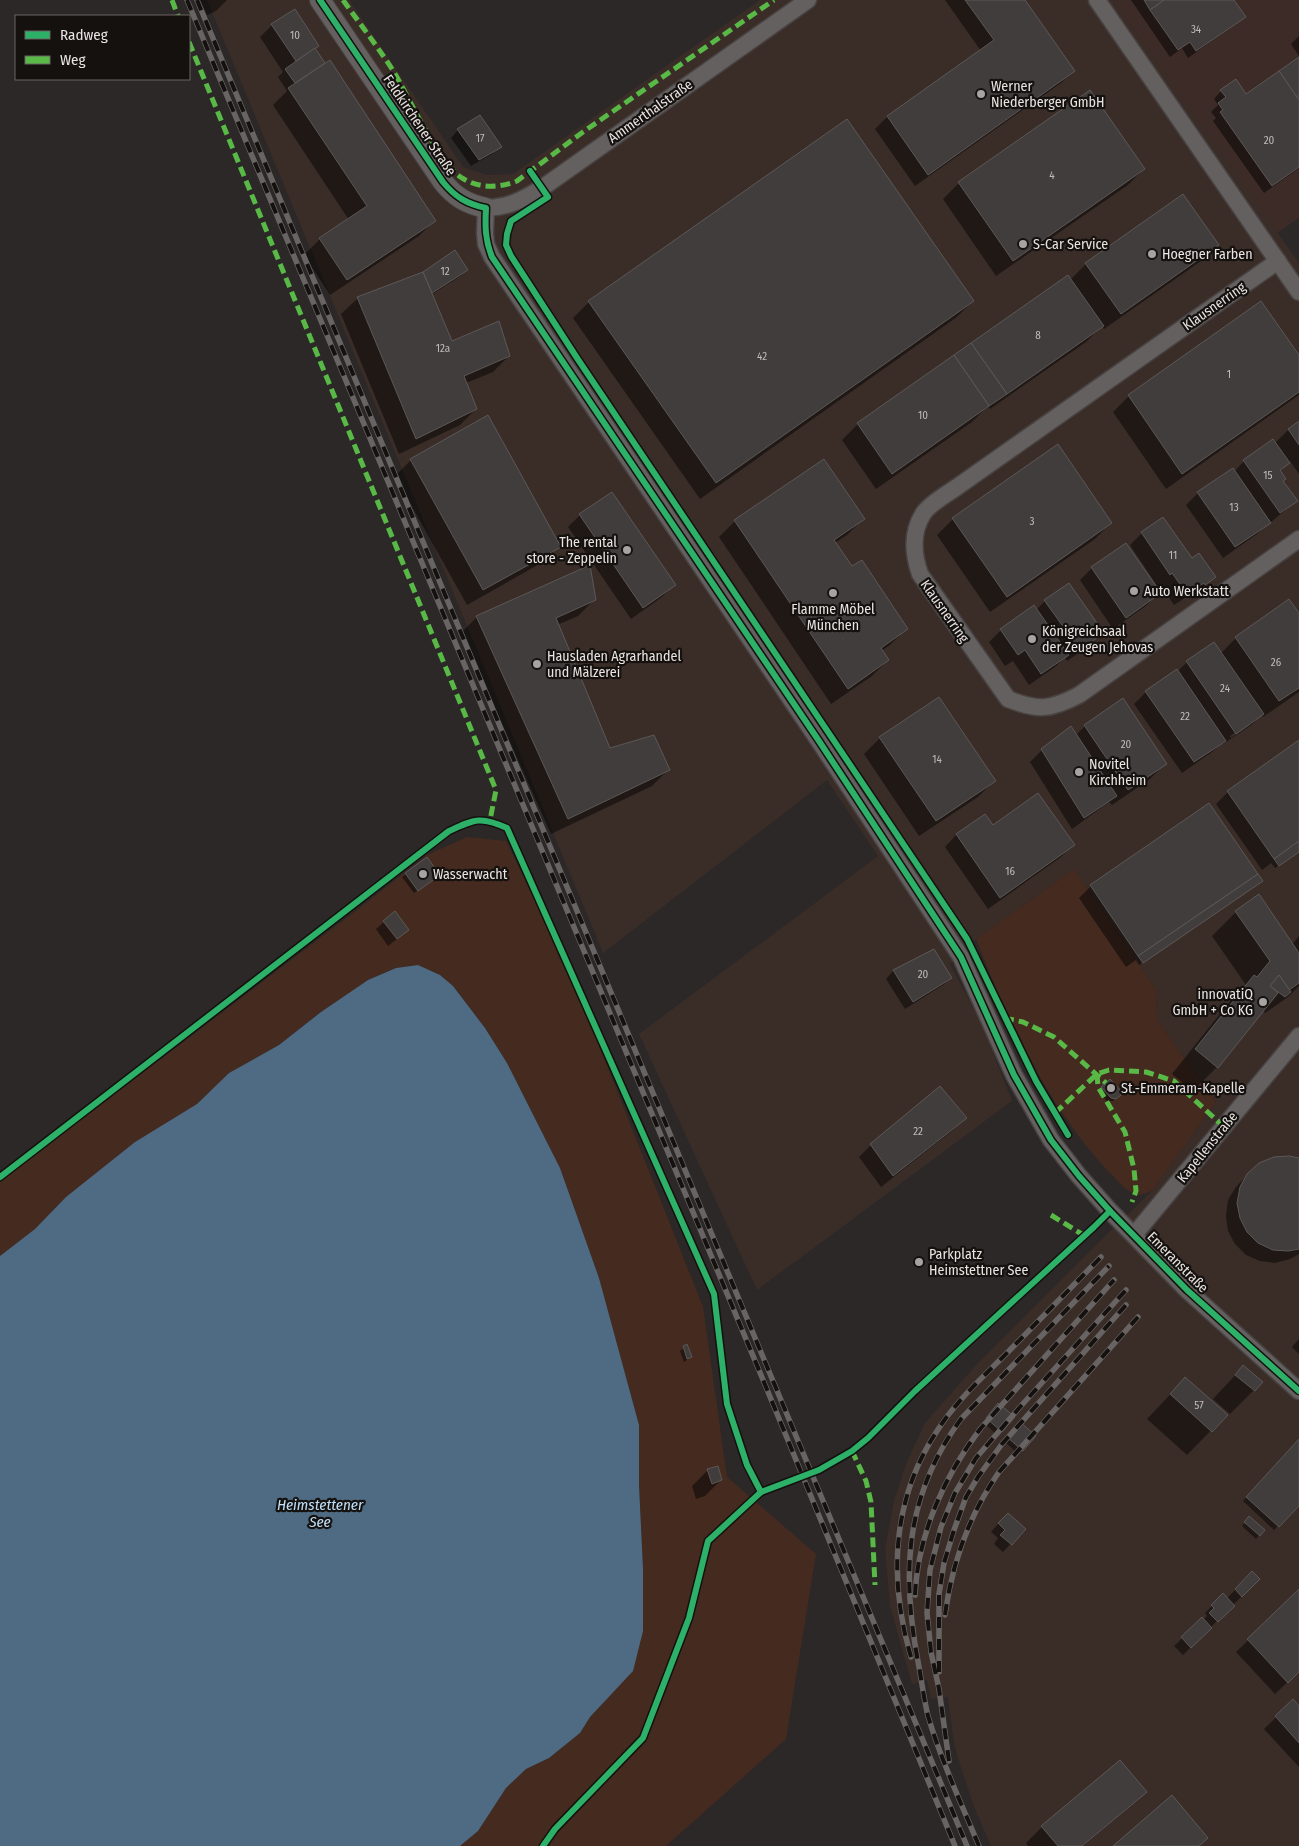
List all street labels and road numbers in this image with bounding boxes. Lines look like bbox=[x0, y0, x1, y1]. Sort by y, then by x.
street label: Feldkirchener Straße bbox=[379, 72, 460, 179]
street label: Ammerthalstraße bbox=[605, 76, 696, 147]
street label: Klausnerring bbox=[1180, 278, 1249, 334]
street label: Klausnerring bbox=[917, 577, 973, 646]
street label: Kapellenstraße bbox=[1174, 1108, 1241, 1186]
street label: Emeranstraße bbox=[1144, 1228, 1212, 1296]

